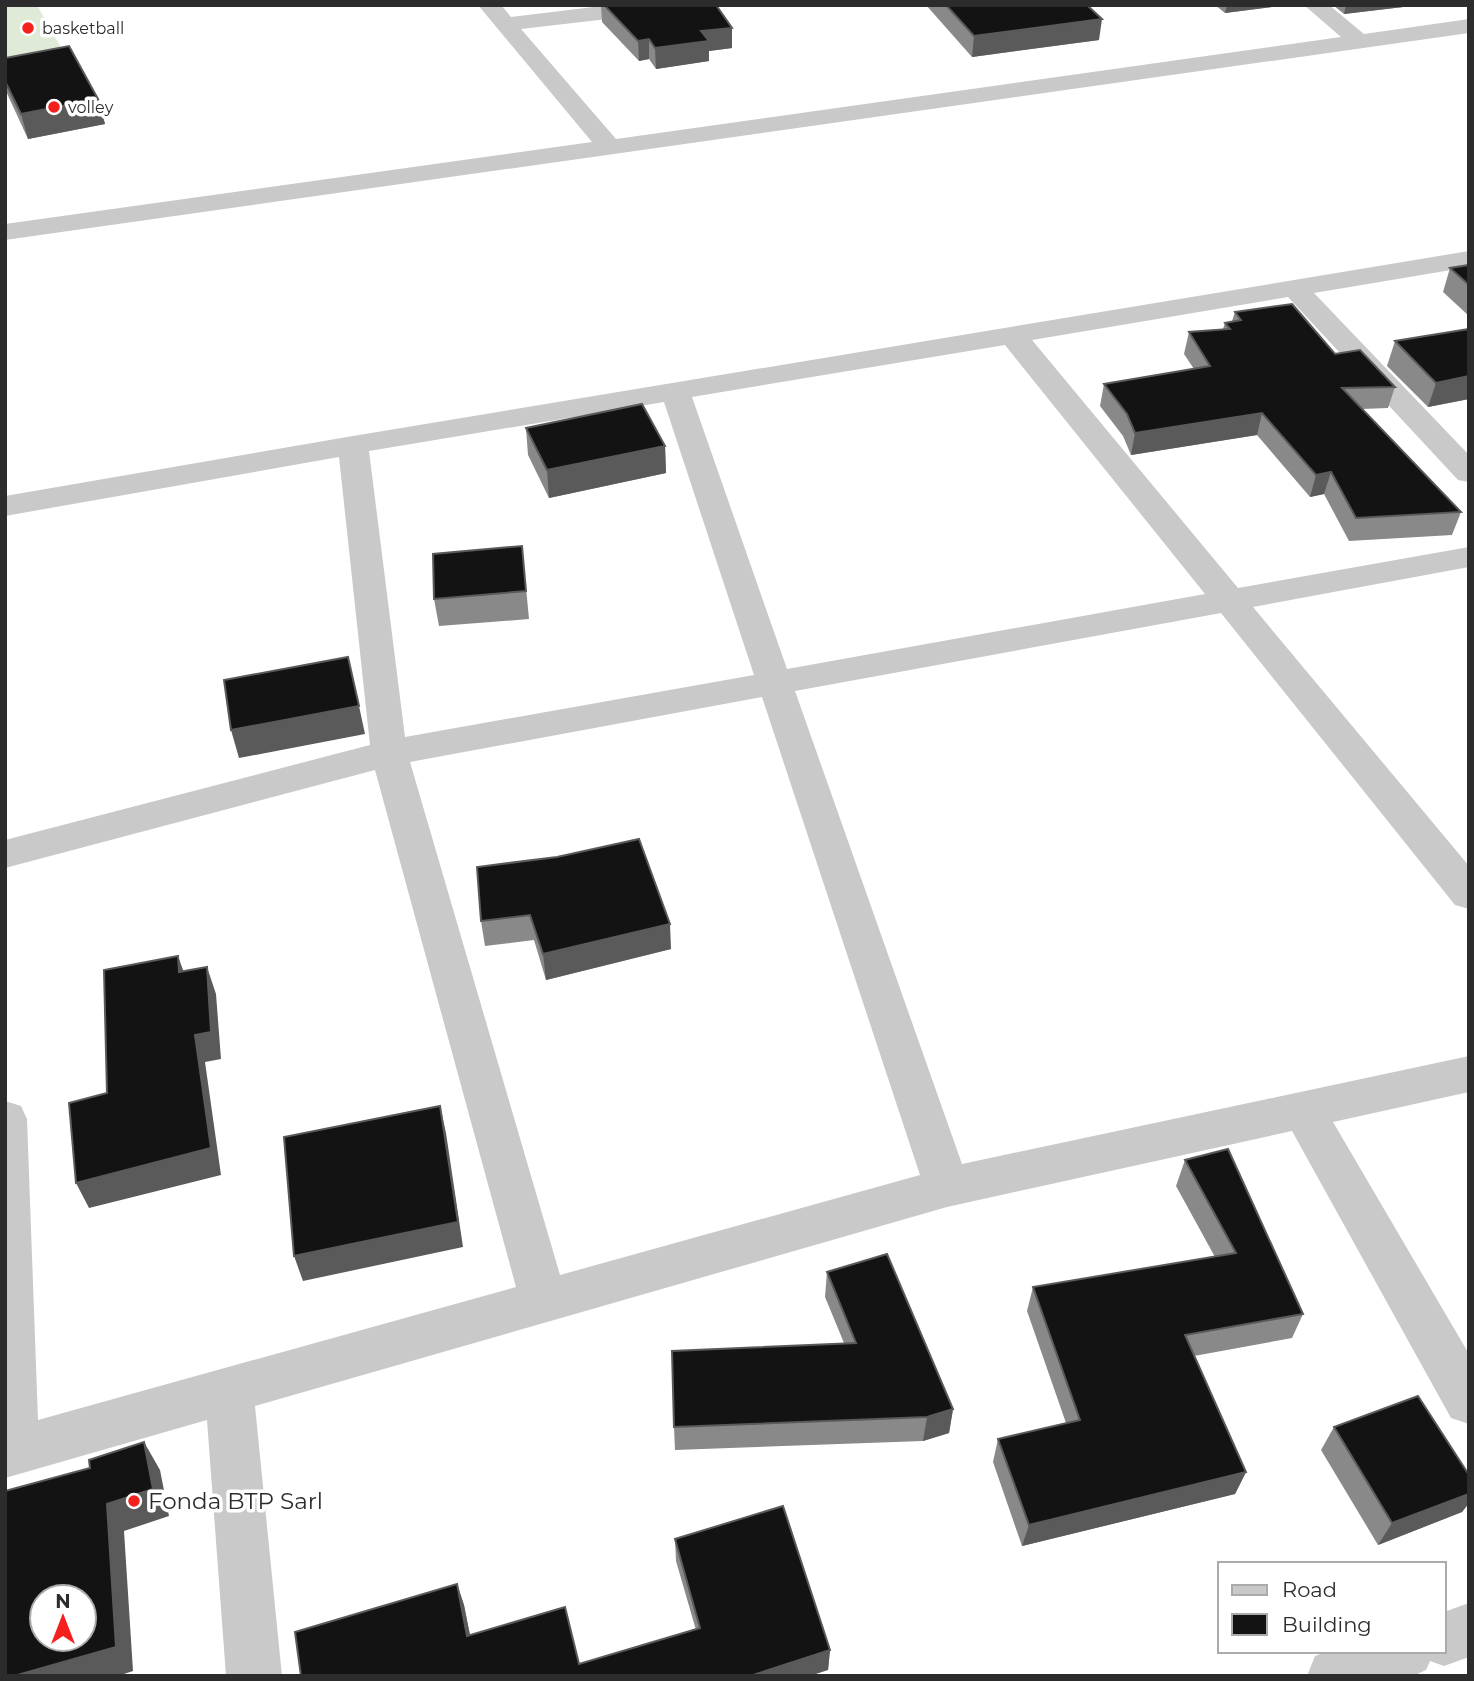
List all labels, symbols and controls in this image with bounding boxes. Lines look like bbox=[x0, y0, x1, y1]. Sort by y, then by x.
place label: basketball bbox=[42, 19, 124, 38]
marker: basketball bbox=[20, 20, 36, 36]
place label: volley bbox=[68, 98, 114, 117]
marker: volley bbox=[46, 99, 62, 115]
place label: Fonda BTP Sarl bbox=[148, 1487, 323, 1515]
marker: Fonda BTP Sarl bbox=[126, 1493, 142, 1509]
legend bbox=[1218, 1562, 1446, 1653]
text: Road bbox=[1282, 1577, 1337, 1602]
north arrow bbox=[28, 1583, 98, 1653]
text: N bbox=[55, 1590, 71, 1613]
text: Building bbox=[1282, 1612, 1372, 1637]

